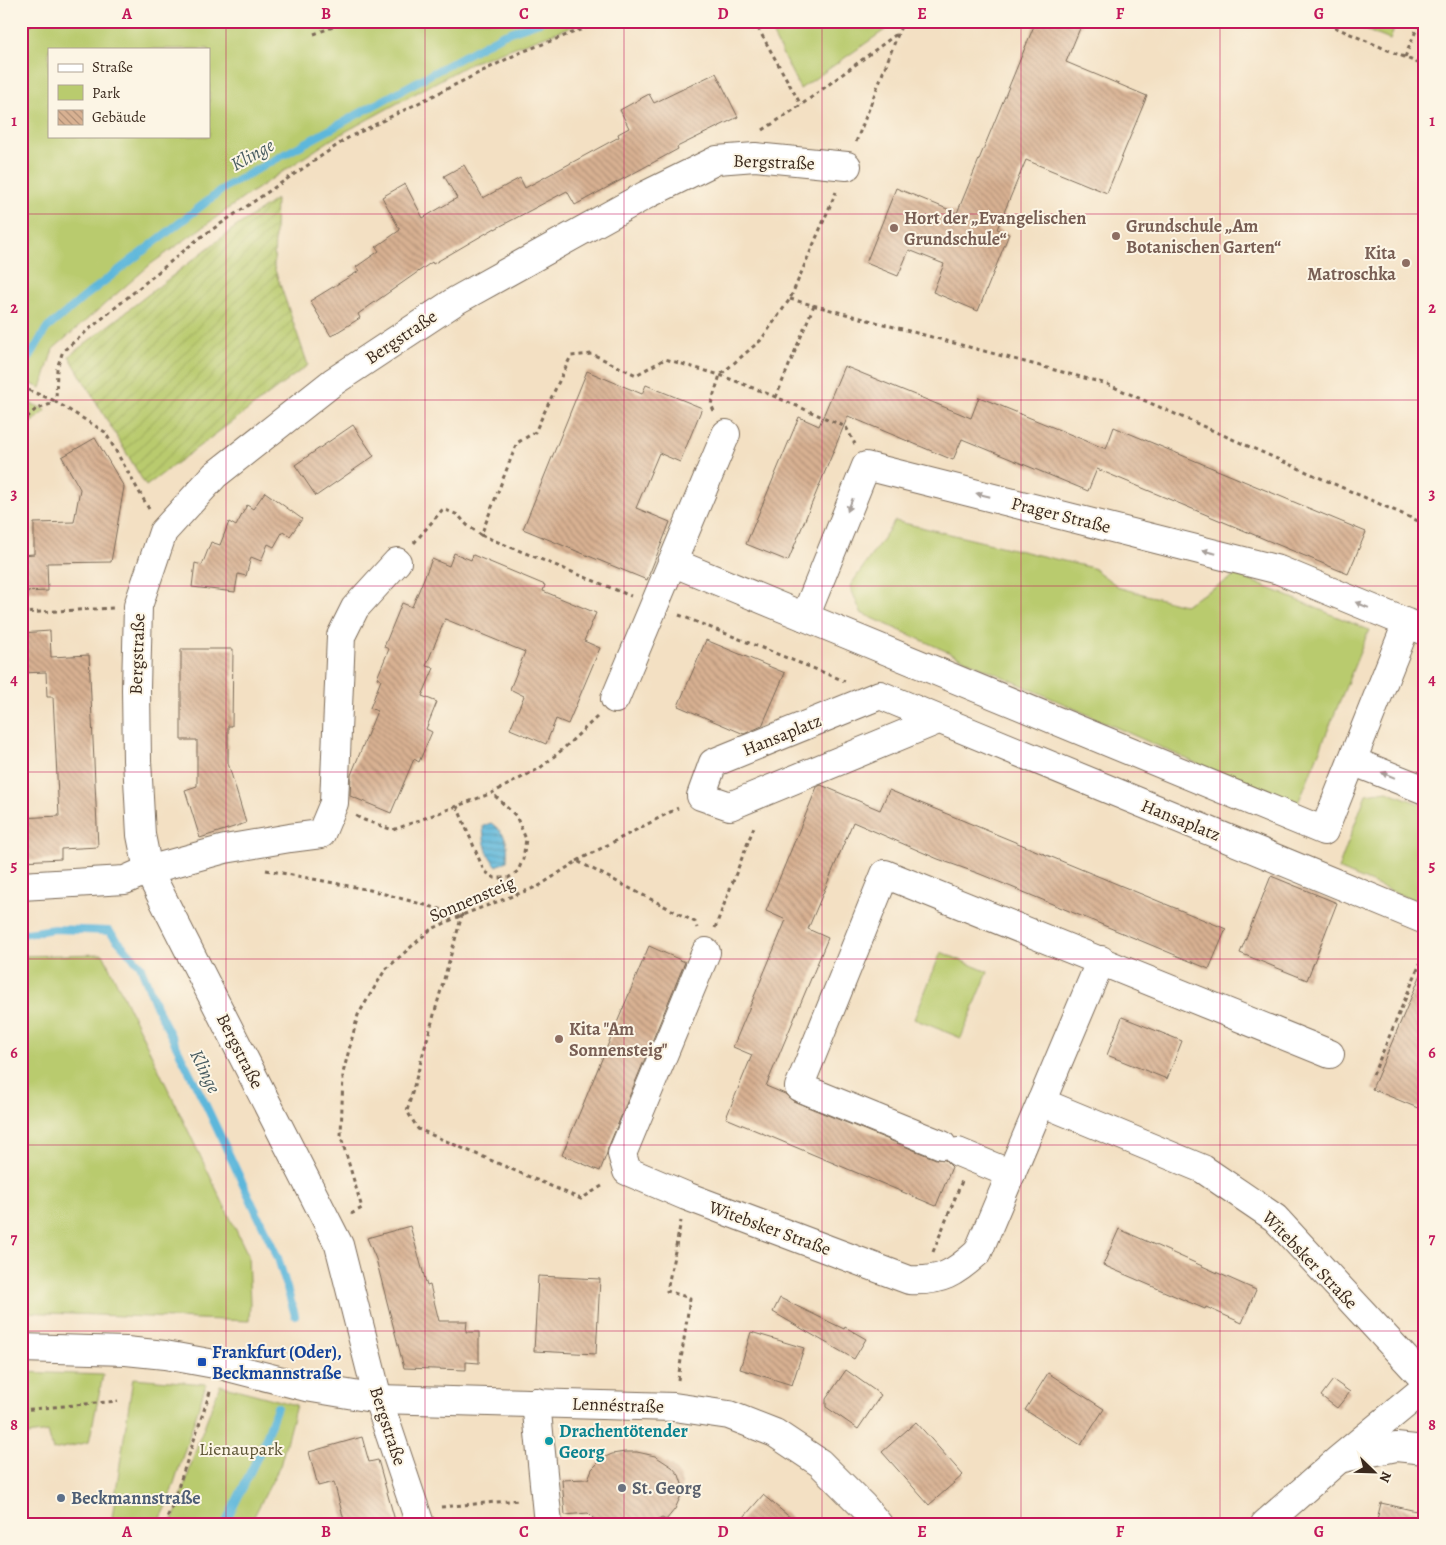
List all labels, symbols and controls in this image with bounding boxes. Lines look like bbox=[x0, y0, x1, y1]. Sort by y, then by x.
text: A bbox=[121, 3, 133, 25]
text: B bbox=[321, 3, 331, 25]
text: C bbox=[519, 3, 529, 25]
text: D bbox=[717, 3, 729, 25]
text: E bbox=[917, 3, 927, 25]
text: F bbox=[1116, 3, 1125, 25]
text: G bbox=[1314, 3, 1324, 25]
legend bbox=[48, 48, 210, 138]
text: Straße bbox=[92, 57, 133, 77]
text: Park bbox=[92, 83, 121, 103]
text: Gebäude bbox=[92, 107, 146, 127]
text: 1 bbox=[11, 110, 17, 132]
text: 1 bbox=[1429, 110, 1435, 132]
water label: Klinge bbox=[226, 132, 279, 177]
street label: Bergstraße bbox=[733, 149, 815, 175]
place label: Hort der „Evangelischen Grundschule“ bbox=[904, 206, 1086, 251]
place label: Grundschule „Am Botanischen Garten“ bbox=[1126, 214, 1281, 259]
marker: Hort der „Evangelischen Grundschule“ bbox=[888, 222, 900, 234]
marker: Grundschule „Am Botanischen Garten“ bbox=[1110, 230, 1122, 242]
place label: Kita Matroschka bbox=[1307, 241, 1396, 286]
marker: Kita Matroschka bbox=[1400, 257, 1412, 269]
text: 2 bbox=[10, 297, 18, 319]
text: 2 bbox=[1428, 297, 1436, 319]
street label: Bergstraße bbox=[360, 304, 442, 370]
text: 3 bbox=[11, 483, 18, 505]
text: 3 bbox=[1429, 483, 1436, 505]
one-way arrow bbox=[976, 491, 991, 499]
street label: Prager Straße bbox=[1009, 491, 1113, 539]
one-way arrow bbox=[846, 498, 854, 512]
one-way arrow bbox=[1201, 548, 1216, 556]
one-way arrow bbox=[1355, 600, 1369, 608]
street label: Bergstraße bbox=[124, 613, 150, 695]
text: 4 bbox=[10, 669, 18, 691]
text: 4 bbox=[1428, 669, 1436, 691]
street label: Hansaplatz bbox=[739, 708, 825, 762]
one-way arrow bbox=[1381, 771, 1395, 779]
street label: Hansaplatz bbox=[1138, 793, 1224, 847]
text: 5 bbox=[11, 855, 18, 877]
text: 5 bbox=[1429, 855, 1436, 877]
street label: Sonnensteig bbox=[425, 870, 519, 928]
street label: Bergstraße bbox=[211, 1009, 269, 1093]
place label: Kita "Am Sonnensteig" bbox=[569, 1017, 668, 1062]
marker: Kita "Am Sonnensteig" bbox=[553, 1033, 565, 1045]
text: 6 bbox=[10, 1042, 18, 1064]
text: 6 bbox=[1428, 1042, 1436, 1064]
water label: Klinge bbox=[183, 1045, 227, 1098]
street label: Witebsker Straße bbox=[705, 1195, 834, 1261]
street label: Witebsker Straße bbox=[1256, 1205, 1363, 1314]
text: 7 bbox=[11, 1228, 18, 1250]
text: 7 bbox=[1429, 1228, 1436, 1250]
place label: Frankfurt (Oder), Beckmannstraße bbox=[212, 1340, 342, 1385]
marker: Frankfurt (Oder), Beckmannstraße bbox=[196, 1356, 208, 1368]
street label: Bergstraße bbox=[364, 1384, 412, 1468]
street label: Lennéstraße bbox=[572, 1391, 664, 1419]
text: 8 bbox=[10, 1414, 18, 1436]
text: 8 bbox=[1428, 1414, 1436, 1436]
place label: Drachentötender Georg bbox=[559, 1419, 689, 1464]
marker: Drachentötender Georg bbox=[543, 1435, 555, 1447]
park label: Lienaupark bbox=[199, 1437, 283, 1461]
north arrow bbox=[1348, 1448, 1398, 1498]
text: N bbox=[1375, 1468, 1396, 1485]
place label: St. Georg bbox=[632, 1476, 702, 1500]
marker: St. Georg bbox=[616, 1482, 628, 1494]
place label: Beckmannstraße bbox=[71, 1486, 201, 1510]
marker: Beckmannstraße bbox=[55, 1492, 67, 1504]
text: A bbox=[121, 1521, 133, 1543]
text: B bbox=[321, 1521, 331, 1543]
text: C bbox=[519, 1521, 529, 1543]
text: D bbox=[717, 1521, 729, 1543]
text: E bbox=[917, 1521, 927, 1543]
text: F bbox=[1116, 1521, 1125, 1543]
text: G bbox=[1314, 1521, 1324, 1543]

